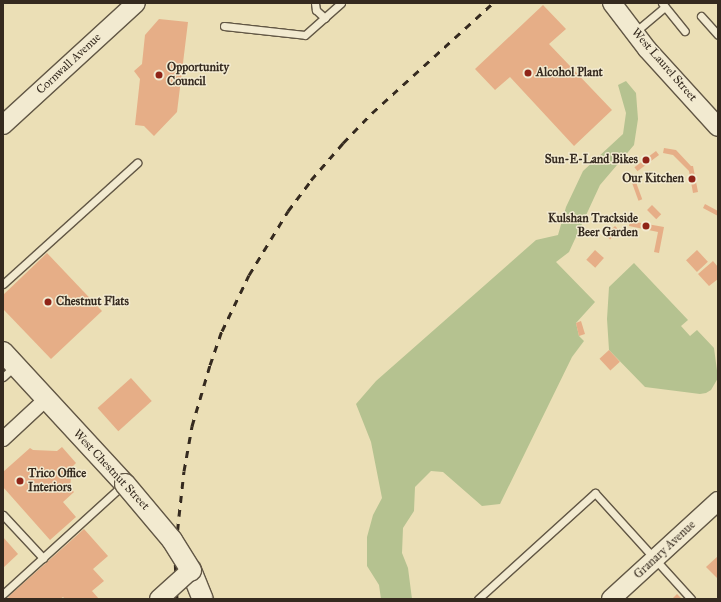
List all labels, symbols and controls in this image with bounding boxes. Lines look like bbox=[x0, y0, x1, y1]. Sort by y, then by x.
street label: West Laurel Street bbox=[628, 25, 700, 105]
street label: Cornwall Avenue bbox=[34, 30, 104, 98]
place label: Opportunity Council bbox=[167, 61, 229, 89]
place label: Alcohol Plant bbox=[536, 66, 603, 80]
marker: Alcohol Plant bbox=[523, 68, 533, 78]
marker: Opportunity Council bbox=[154, 70, 164, 80]
place label: Sun-E-Land Bikes bbox=[545, 153, 638, 167]
marker: Sun-E-Land Bikes bbox=[641, 155, 651, 165]
place label: Our Kitchen bbox=[622, 172, 684, 186]
marker: Our Kitchen bbox=[687, 174, 697, 184]
place label: Kulshan Trackside Beer Garden bbox=[548, 212, 638, 240]
marker: Kulshan Trackside Beer Garden bbox=[641, 221, 651, 231]
place label: Chestnut Flats bbox=[56, 295, 129, 309]
marker: Chestnut Flats bbox=[43, 297, 53, 307]
street label: West Chestnut Street bbox=[70, 427, 152, 513]
place label: Trico Office Interiors bbox=[28, 467, 86, 495]
marker: Trico Office Interiors bbox=[15, 476, 25, 486]
street label: Granary Avenue bbox=[631, 518, 699, 582]

